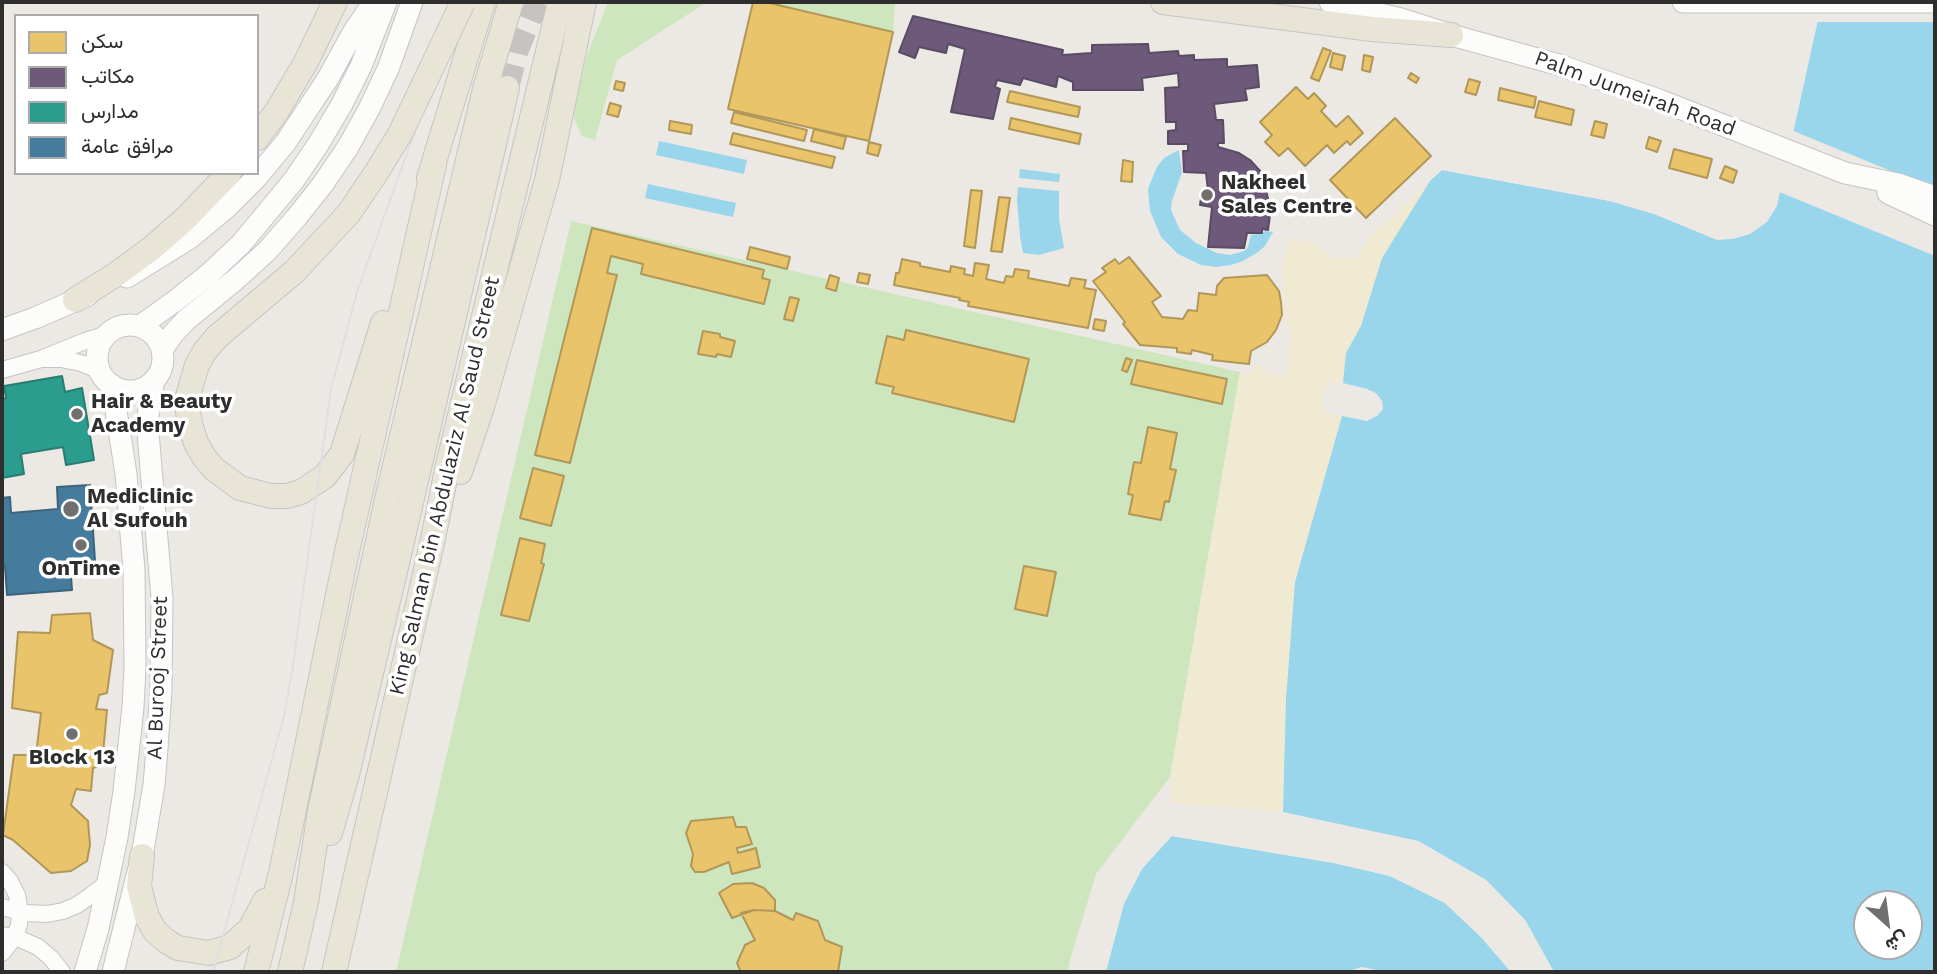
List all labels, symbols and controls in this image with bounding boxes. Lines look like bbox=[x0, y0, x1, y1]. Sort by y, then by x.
legend bbox=[14, 14, 259, 175]
text: سكن bbox=[81, 28, 123, 53]
street label: Palm Jumeirah Road bbox=[1531, 46, 1739, 142]
text: مكاتب bbox=[81, 63, 134, 88]
text: مدارس bbox=[81, 98, 139, 123]
text: مرافق عامة bbox=[81, 133, 173, 158]
place label: Nakheel Sales Centre bbox=[1221, 170, 1352, 220]
marker: Nakheel Sales Centre bbox=[1199, 187, 1215, 203]
street label: King Salman bin Abdulaziz Al Saud Street bbox=[384, 274, 506, 698]
place label: Hair & Beauty Academy bbox=[91, 389, 232, 439]
marker: Hair & Beauty Academy bbox=[69, 406, 85, 422]
place label: Mediclinic Al Sufouh bbox=[87, 484, 193, 534]
marker: Mediclinic Al Sufouh bbox=[61, 499, 81, 519]
marker: OnTime bbox=[73, 537, 89, 553]
place label: OnTime bbox=[42, 556, 120, 582]
street label: Al Burooj Street bbox=[143, 596, 173, 760]
marker: Block 13 bbox=[64, 726, 80, 742]
place label: Block 13 bbox=[29, 745, 115, 771]
north arrow bbox=[1853, 890, 1923, 960]
text: ش bbox=[1882, 927, 1913, 958]

